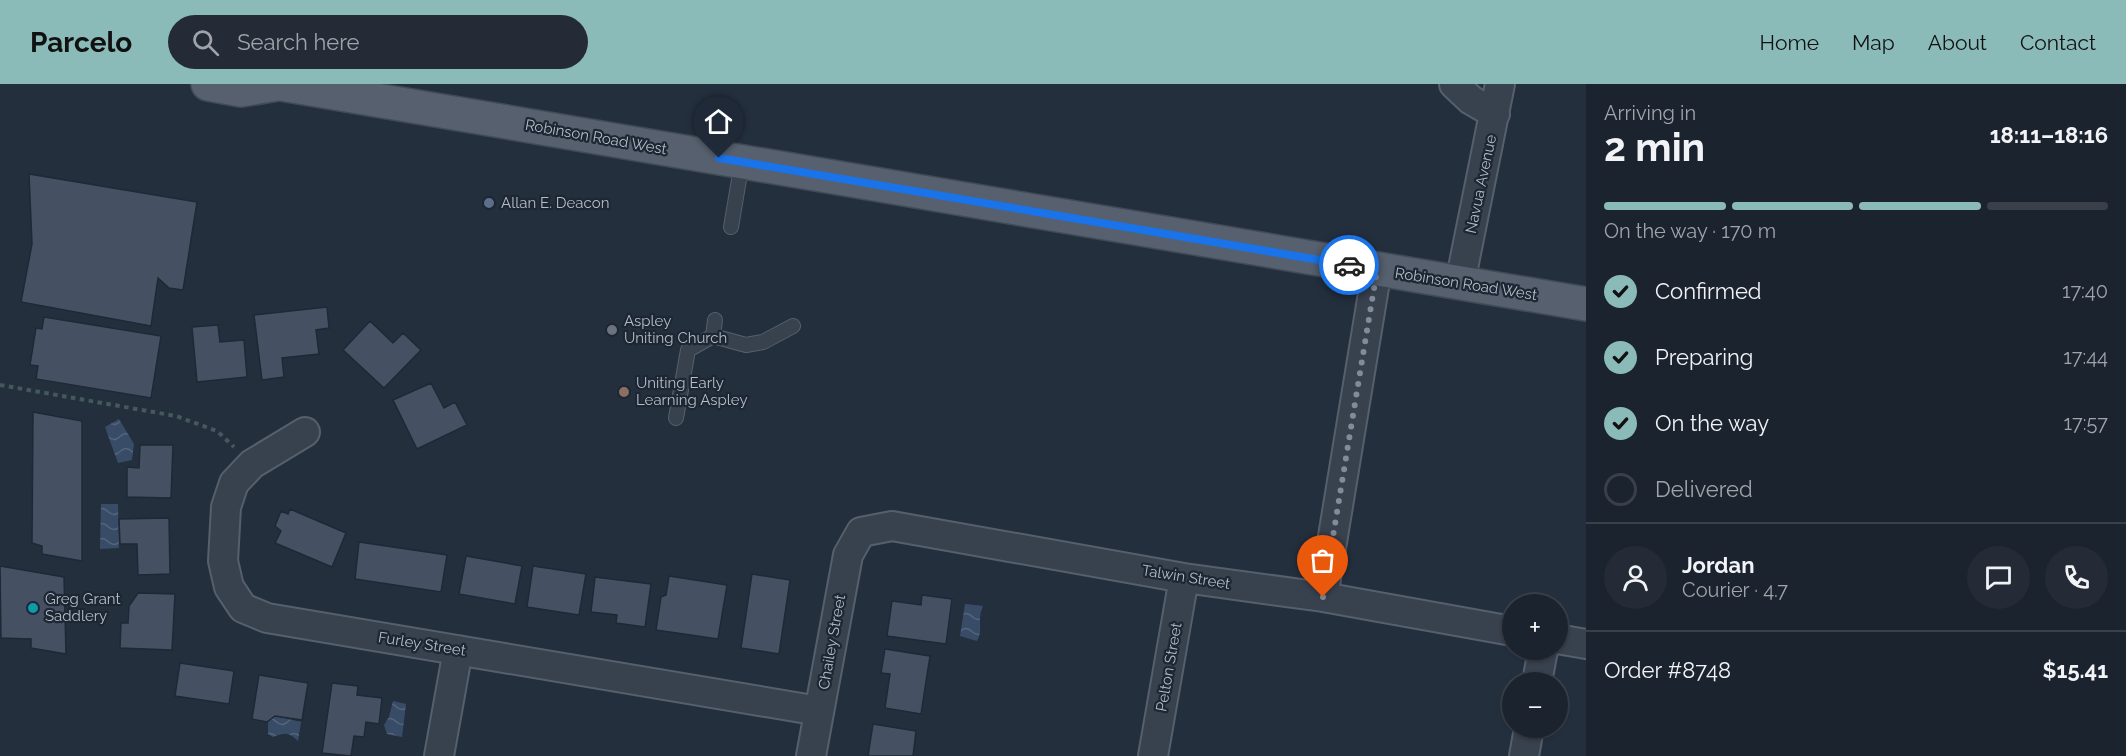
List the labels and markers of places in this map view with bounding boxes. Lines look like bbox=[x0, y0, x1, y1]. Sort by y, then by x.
pin bbox=[693, 96, 744, 158]
place label: Allan E. Deacon bbox=[501, 194, 609, 212]
marker: Allan E. Deacon bbox=[482, 196, 496, 210]
place label: Aspley Uniting Church bbox=[624, 312, 727, 347]
marker: Aspley Uniting Church bbox=[605, 323, 619, 337]
place label: Uniting Early Learning Aspley bbox=[636, 374, 748, 409]
marker: Uniting Early Learning Aspley bbox=[617, 385, 631, 399]
pin bbox=[1297, 535, 1348, 597]
place label: Greg Grant Saddlery bbox=[45, 590, 121, 625]
marker: Greg Grant Saddlery bbox=[26, 601, 40, 615]

